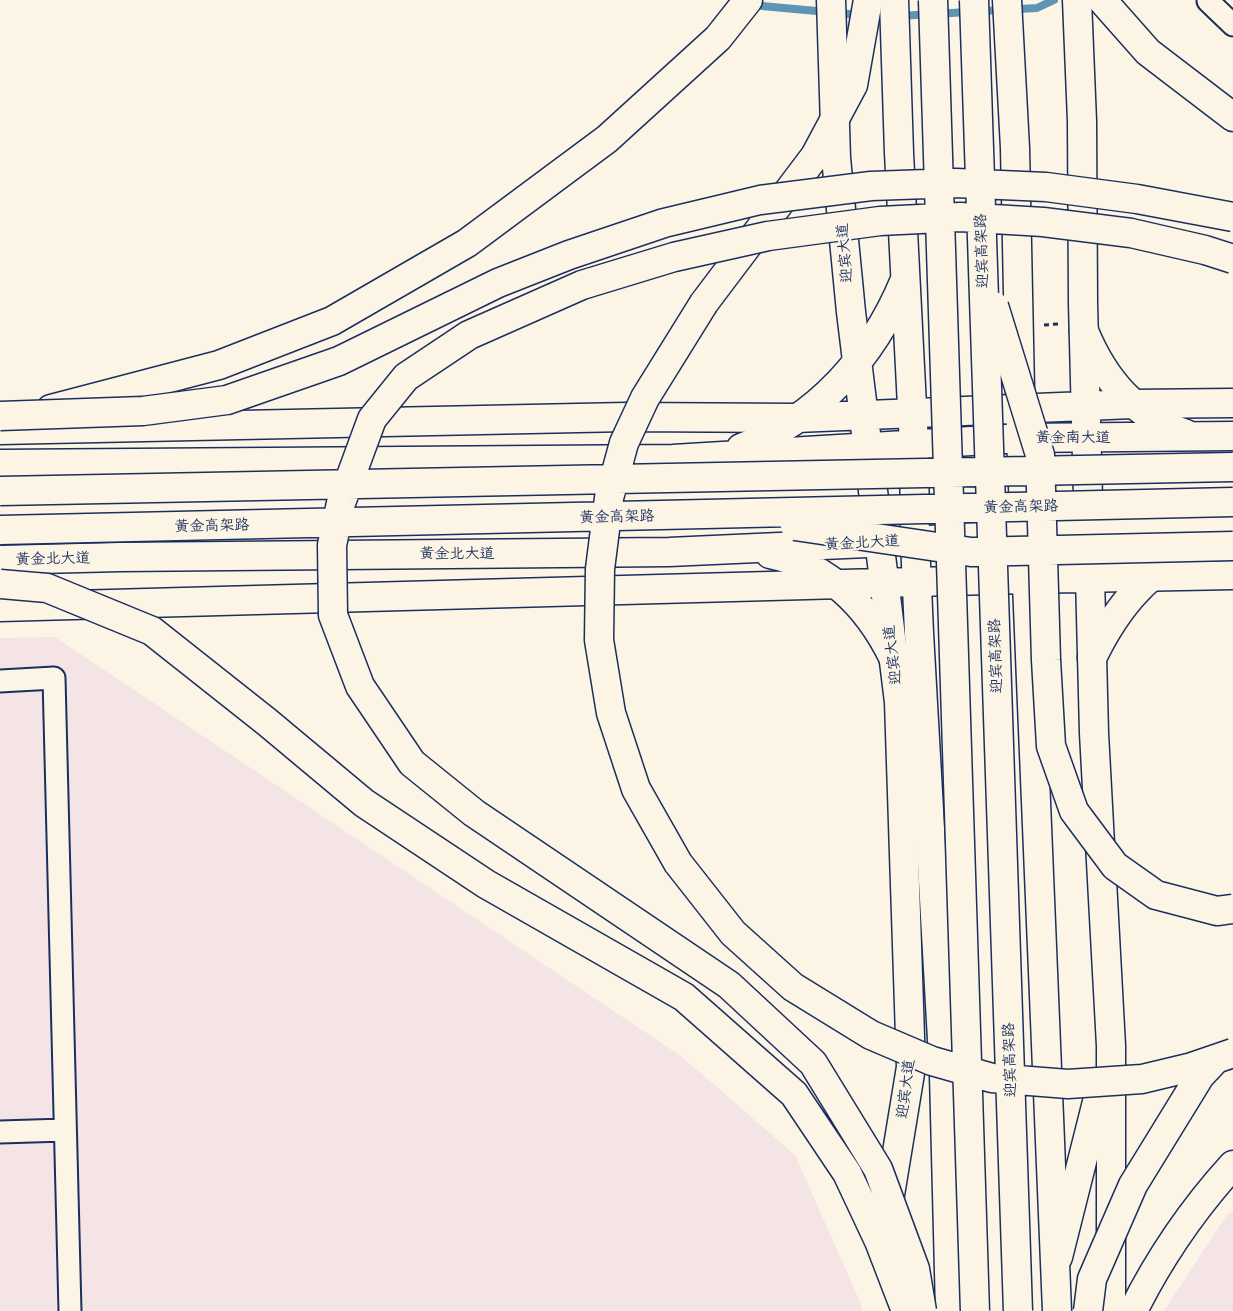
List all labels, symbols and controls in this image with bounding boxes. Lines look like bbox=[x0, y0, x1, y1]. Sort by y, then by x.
street label: 迎宾高架路 bbox=[972, 213, 992, 289]
street label: 迎宾大道 bbox=[833, 222, 857, 284]
street label: 黄金南大道 bbox=[1036, 429, 1110, 447]
street label: 黄金高架路 bbox=[983, 497, 1059, 517]
street label: 黄金高架路 bbox=[579, 507, 655, 527]
street label: 黄金高架路 bbox=[174, 516, 250, 536]
street label: 黄金北大道 bbox=[824, 532, 900, 554]
street label: 黄金北大道 bbox=[420, 545, 494, 563]
street label: 黄金北大道 bbox=[15, 549, 91, 569]
street label: 迎宾高架路 bbox=[986, 618, 1006, 694]
street label: 迎宾大道 bbox=[880, 624, 906, 686]
street label: 迎宾高架路 bbox=[1000, 1022, 1020, 1098]
street label: 迎宾大道 bbox=[893, 1058, 919, 1120]

